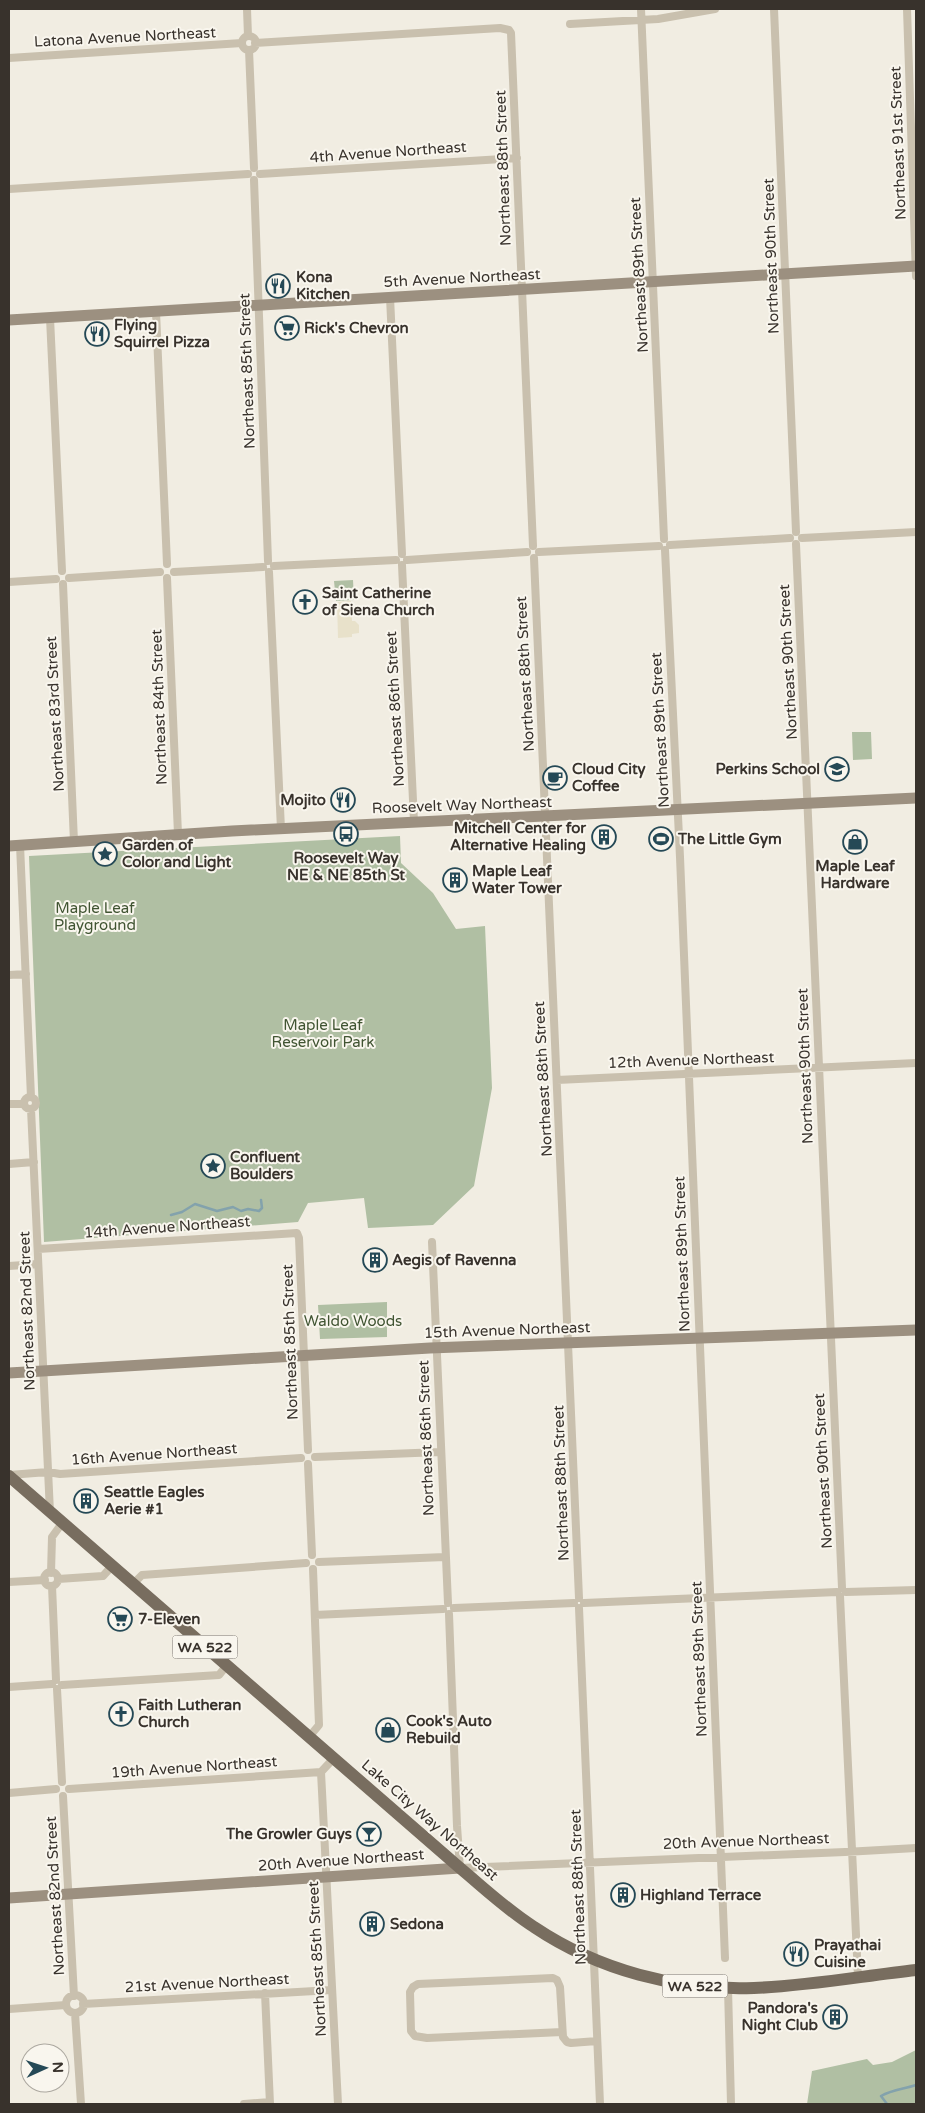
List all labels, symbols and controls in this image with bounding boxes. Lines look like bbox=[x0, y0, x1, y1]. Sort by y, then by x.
street label: Latona Avenue Northeast bbox=[34, 23, 217, 51]
street label: Northeast 91st Street bbox=[886, 66, 910, 220]
street label: Northeast 88th Street bbox=[491, 90, 515, 246]
street label: 4th Avenue Northeast bbox=[309, 138, 467, 166]
street label: Northeast 90th Street bbox=[759, 178, 783, 334]
street label: Northeast 89th Street bbox=[626, 197, 652, 353]
street label: 5th Avenue Northeast bbox=[383, 265, 541, 291]
place label: Kona Kitchen bbox=[296, 268, 350, 303]
restaurant icon: Kona Kitchen bbox=[265, 273, 291, 299]
street label: Northeast 85th Street bbox=[235, 293, 259, 449]
supermarket icon: Rick's Chevron bbox=[274, 315, 300, 341]
place label: Flying Squirrel Pizza bbox=[114, 316, 210, 352]
place label: Rick's Chevron bbox=[304, 319, 409, 337]
restaurant icon: Flying Squirrel Pizza bbox=[84, 321, 110, 347]
place label: Saint Catherine of Siena Church bbox=[322, 584, 435, 619]
street label: Northeast 90th Street bbox=[775, 584, 801, 740]
church icon: Saint Catherine of Siena Church bbox=[292, 589, 318, 615]
street label: Northeast 88th Street bbox=[512, 596, 538, 752]
street label: Northeast 84th Street bbox=[147, 629, 171, 785]
street label: Northeast 86th Street bbox=[382, 631, 408, 787]
street label: Northeast 83rd Street bbox=[42, 635, 68, 792]
street label: Northeast 89th Street bbox=[647, 652, 673, 808]
school or university icon: Perkins School bbox=[824, 756, 850, 782]
place label: Cloud City Coffee bbox=[572, 760, 646, 795]
place label: Perkins School bbox=[715, 760, 820, 778]
cafe icon: Cloud City Coffee bbox=[542, 765, 568, 791]
restaurant icon: Mojito bbox=[330, 787, 356, 813]
place label: Mojito bbox=[280, 791, 326, 810]
street label: Roosevelt Way Northeast bbox=[372, 793, 553, 817]
place label: Mitchell Center for Alternative Healing bbox=[450, 819, 586, 855]
bus stop icon: Roosevelt Way NE & NE 85th St bbox=[333, 821, 359, 847]
building icon: Mitchell Center for Alternative Healing bbox=[591, 824, 617, 850]
sports icon: The Little Gym bbox=[648, 826, 674, 852]
shop icon: Maple Leaf Hardware bbox=[842, 829, 868, 855]
place label: The Little Gym bbox=[677, 830, 782, 849]
place label: Garden of Color and Light bbox=[122, 836, 232, 872]
place icon: Garden of Color and Light bbox=[92, 841, 118, 867]
place label: Roosevelt Way NE & NE 85th St bbox=[287, 849, 405, 884]
place label: Maple Leaf Hardware bbox=[815, 857, 895, 892]
place label: Maple Leaf Water Tower bbox=[472, 862, 562, 897]
building icon: Maple Leaf Water Tower bbox=[442, 867, 468, 893]
park label: Maple Leaf Playground bbox=[54, 899, 136, 934]
street label: Northeast 90th Street bbox=[793, 988, 817, 1144]
street label: Northeast 88th Street bbox=[530, 1001, 556, 1157]
park label: Maple Leaf Reservoir Park bbox=[272, 1016, 375, 1051]
street label: 12th Avenue Northeast bbox=[607, 1048, 775, 1072]
place label: Confluent Boulders bbox=[230, 1148, 300, 1183]
place icon: Confluent Boulders bbox=[200, 1153, 226, 1179]
street label: Northeast 89th Street bbox=[670, 1176, 694, 1332]
street label: 14th Avenue Northeast bbox=[83, 1212, 251, 1242]
street label: Northeast 82nd Street bbox=[15, 1231, 39, 1391]
building icon: Aegis of Ravenna bbox=[362, 1247, 388, 1273]
place label: Aegis of Ravenna bbox=[392, 1251, 517, 1270]
street label: Northeast 85th Street bbox=[278, 1264, 302, 1420]
park label: Waldo Woods bbox=[304, 1312, 402, 1330]
street label: 15th Avenue Northeast bbox=[423, 1318, 591, 1342]
street label: Northeast 86th Street bbox=[414, 1360, 438, 1516]
street label: Northeast 90th Street bbox=[810, 1393, 836, 1549]
street label: Northeast 88th Street bbox=[549, 1405, 573, 1561]
street label: 16th Avenue Northeast bbox=[70, 1439, 238, 1469]
place label: Seattle Eagles Aerie #1 bbox=[104, 1483, 204, 1518]
building icon: Seattle Eagles Aerie #1 bbox=[73, 1488, 99, 1514]
street label: Northeast 89th Street bbox=[687, 1581, 711, 1737]
supermarket icon: 7-Eleven bbox=[107, 1606, 133, 1632]
place label: 7-Eleven bbox=[138, 1610, 200, 1628]
road number: WA 522 bbox=[172, 1635, 238, 1658]
place label: Faith Lutheran Church bbox=[138, 1696, 241, 1731]
church icon: Faith Lutheran Church bbox=[108, 1701, 134, 1727]
place label: Cook's Auto Rebuild bbox=[406, 1712, 492, 1747]
shop icon: Cook's Auto Rebuild bbox=[375, 1717, 401, 1743]
street label: 19th Avenue Northeast bbox=[110, 1752, 278, 1782]
street label: Lake City Way Northeast bbox=[358, 1756, 502, 1885]
street label: Northeast 88th Street bbox=[566, 1809, 590, 1965]
street label: Northeast 82nd Street bbox=[42, 1816, 68, 1976]
bar icon: The Growler Guys bbox=[356, 1821, 382, 1847]
place label: The Growler Guys bbox=[225, 1825, 352, 1844]
street label: 20th Avenue Northeast bbox=[662, 1829, 830, 1853]
street label: 20th Avenue Northeast bbox=[257, 1845, 425, 1875]
street label: Northeast 85th Street bbox=[304, 1881, 330, 2037]
building icon: Highland Terrace bbox=[610, 1882, 636, 1908]
place label: Highland Terrace bbox=[640, 1886, 762, 1905]
building icon: Sedona bbox=[359, 1911, 385, 1937]
place label: Sedona bbox=[390, 1915, 444, 1933]
place label: Prayathai Cuisine bbox=[814, 1936, 881, 1971]
restaurant icon: Prayathai Cuisine bbox=[783, 1941, 809, 1967]
street label: 21st Avenue Northeast bbox=[124, 1970, 290, 1996]
road number: WA 522 bbox=[662, 1974, 728, 1998]
place label: Pandora's Night Club bbox=[742, 1999, 819, 2035]
building icon: Pandora's Night Club bbox=[822, 2004, 848, 2030]
north arrow bbox=[20, 2043, 70, 2093]
text: N bbox=[49, 2061, 66, 2073]

